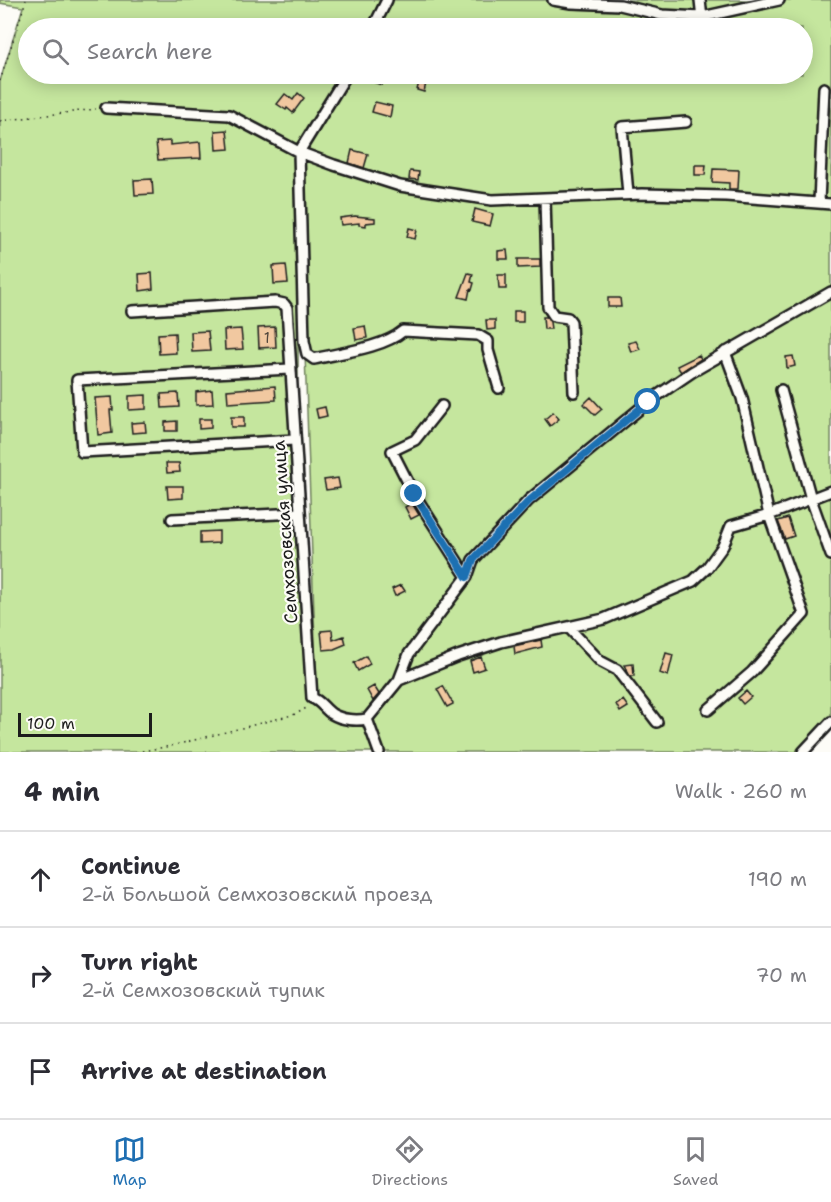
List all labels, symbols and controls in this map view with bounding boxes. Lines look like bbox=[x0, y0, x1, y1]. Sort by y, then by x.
search box bbox=[18, 18, 813, 84]
icon: search bbox=[39, 35, 72, 68]
text: Search here bbox=[87, 37, 213, 66]
house number: 1 bbox=[264, 328, 270, 348]
route start bbox=[634, 388, 660, 414]
street label: Семхозовская улица bbox=[267, 439, 303, 625]
route end bbox=[400, 480, 426, 506]
scale bar bbox=[18, 710, 152, 738]
text: 100 m bbox=[27, 713, 75, 734]
text: 4 min bbox=[24, 774, 100, 809]
text: Walk · 260 m bbox=[675, 778, 807, 804]
text: Continue bbox=[81, 852, 181, 881]
icon: ahead bbox=[24, 863, 57, 896]
text: 190 m bbox=[748, 866, 807, 892]
text: 2-й Большой Семхозовский проезд bbox=[81, 881, 432, 907]
text: Turn right bbox=[81, 948, 198, 977]
icon: right bbox=[24, 959, 57, 992]
text: 70 m bbox=[755, 962, 807, 988]
text: 2-й Семхозовский тупик bbox=[81, 977, 325, 1003]
icon: arrive bbox=[24, 1055, 57, 1088]
text: Arrive at destination bbox=[81, 1057, 327, 1086]
tab: Map bbox=[113, 1133, 147, 1190]
tab: Directions bbox=[372, 1133, 448, 1190]
tab: Saved bbox=[673, 1133, 719, 1190]

